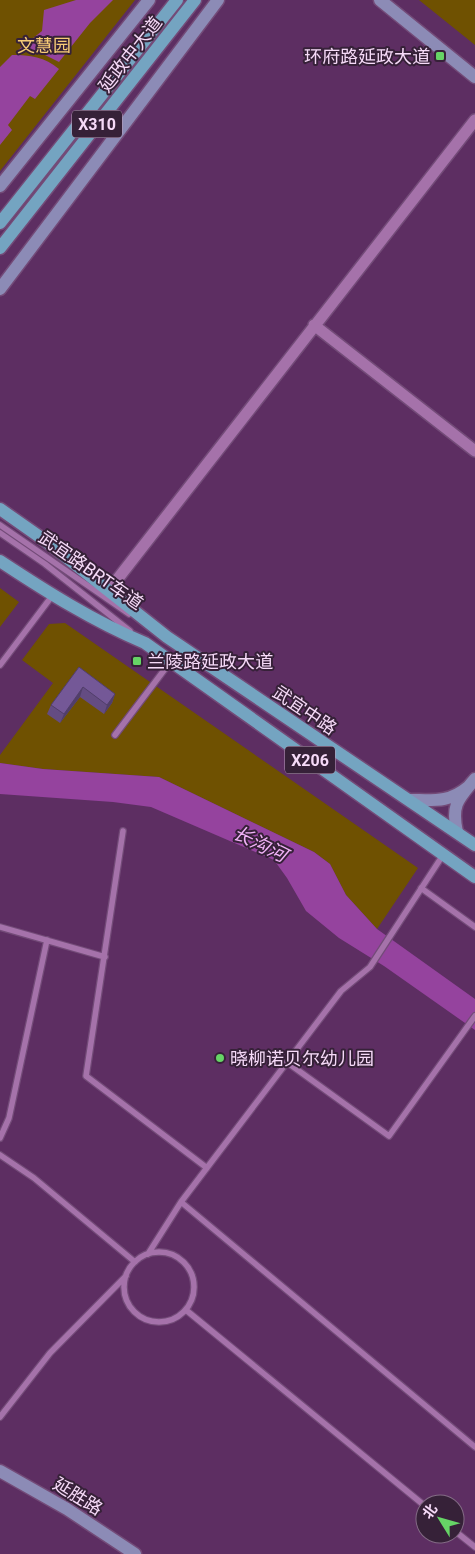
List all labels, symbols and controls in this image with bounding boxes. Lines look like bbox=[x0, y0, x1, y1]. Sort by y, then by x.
street label: 延政中大道 bbox=[94, 12, 166, 96]
park label: 文慧园 bbox=[17, 35, 71, 56]
place label: 环府路延政大道 bbox=[304, 46, 430, 67]
marker: 环府路延政大道 bbox=[434, 50, 446, 62]
road number: X310 bbox=[72, 110, 122, 138]
street label: 武宜路BRT车道 bbox=[35, 526, 147, 614]
place label: 兰陵路延政大道 bbox=[147, 651, 273, 672]
marker: 兰陵路延政大道 bbox=[131, 655, 143, 667]
street label: 武宜中路 bbox=[269, 681, 341, 739]
road number: X206 bbox=[285, 746, 335, 774]
water label: 长沟河 bbox=[229, 821, 294, 869]
place label: 晓柳诺贝尔幼儿园 bbox=[230, 1048, 374, 1069]
marker: 晓柳诺贝尔幼儿园 bbox=[214, 1052, 226, 1064]
street label: 延胜路 bbox=[50, 1473, 106, 1519]
north arrow bbox=[415, 1494, 465, 1544]
text: 北 bbox=[419, 1501, 440, 1522]

